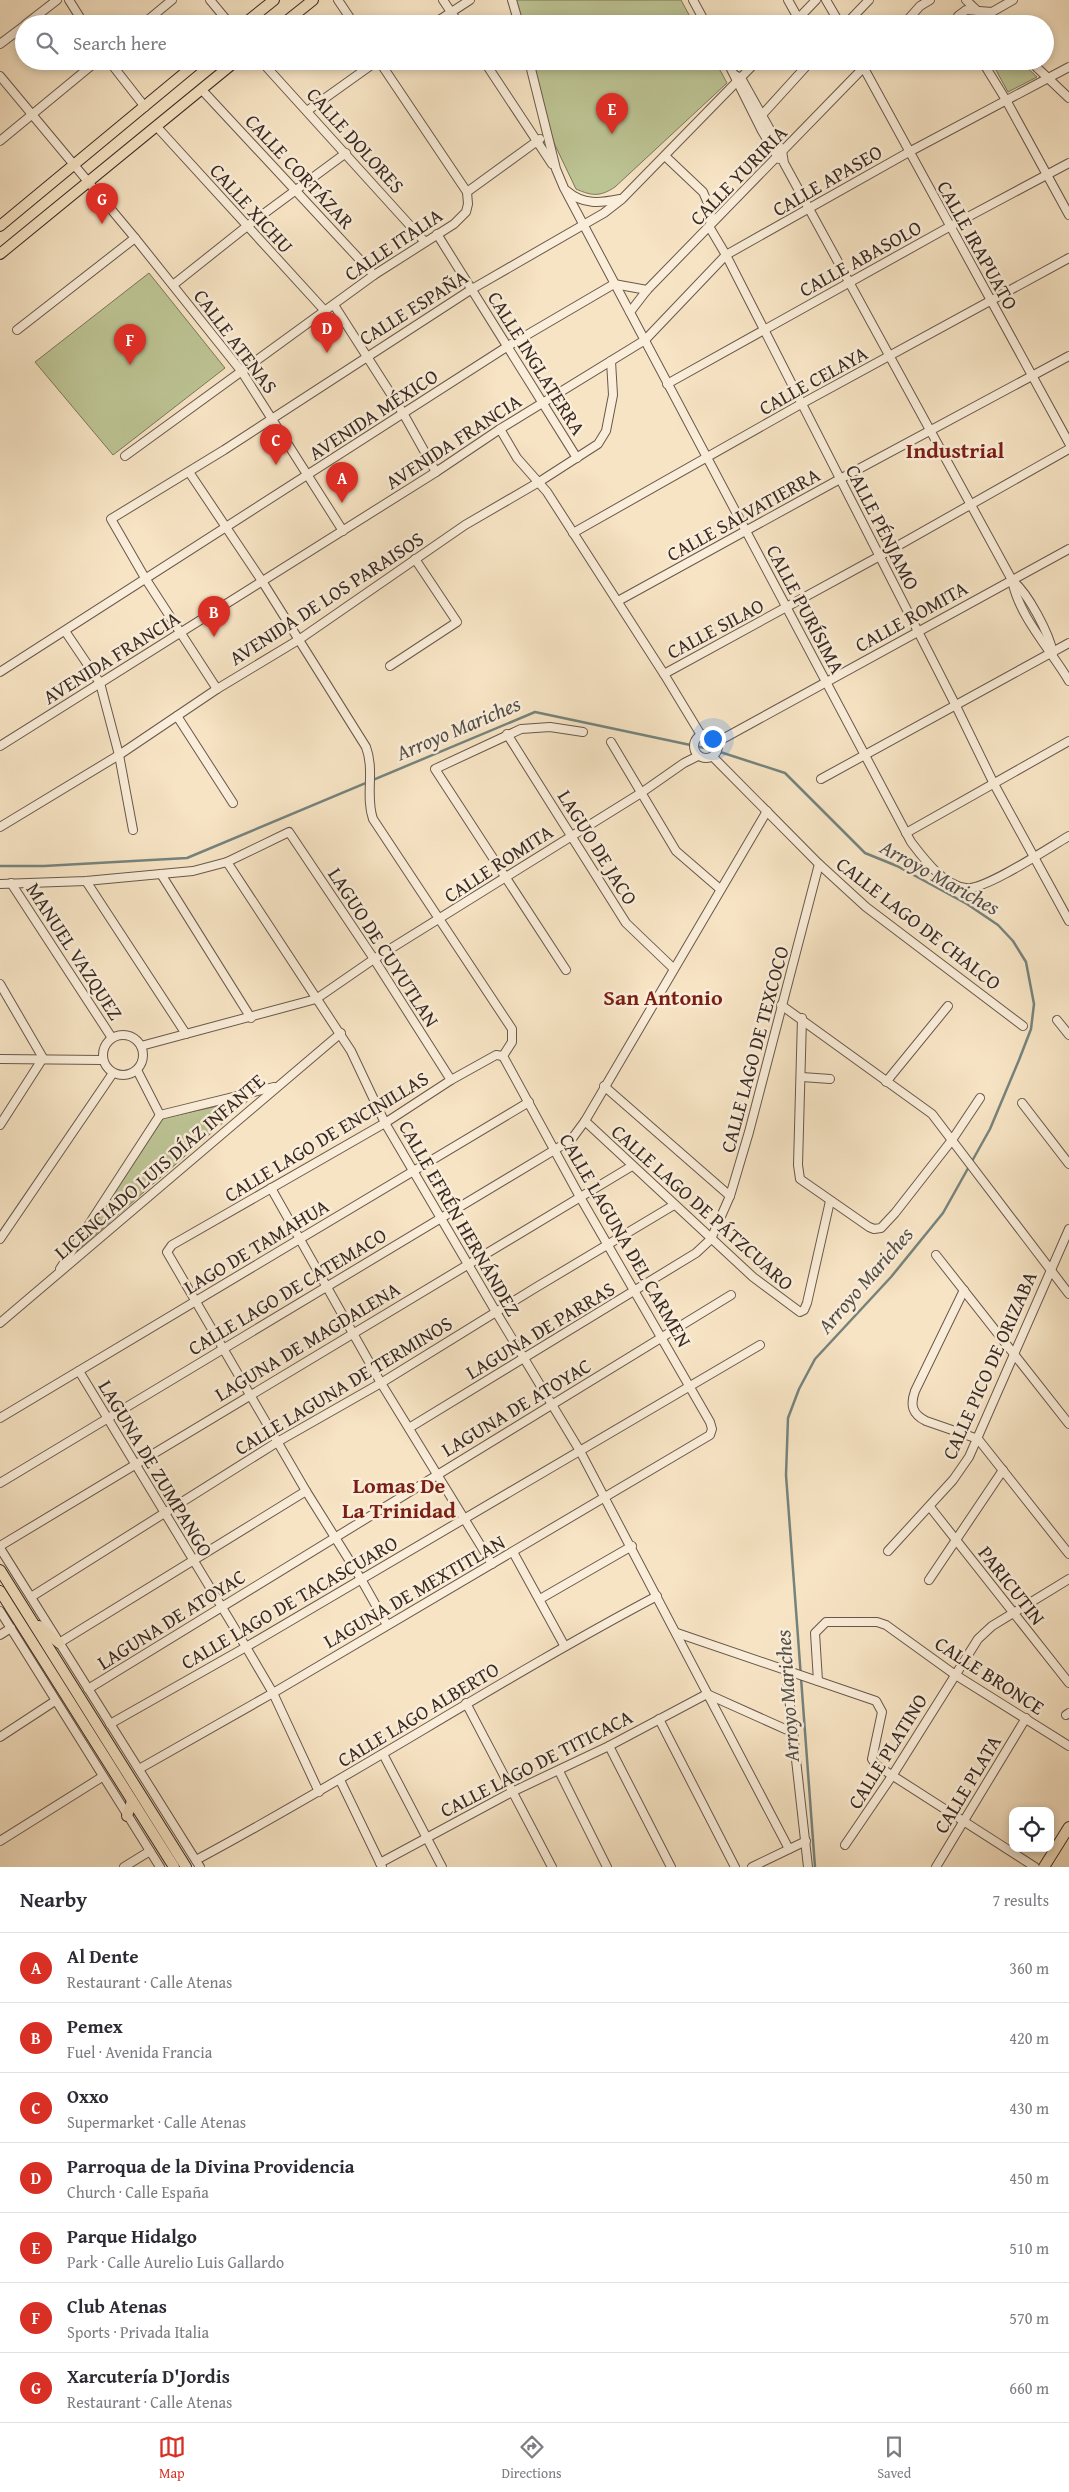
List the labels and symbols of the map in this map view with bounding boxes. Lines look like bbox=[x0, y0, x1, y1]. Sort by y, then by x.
street label: CALLE DOLORES bbox=[300, 80, 412, 200]
pin: E bbox=[596, 93, 628, 134]
street label: CALLE CORTÁZAR bbox=[239, 107, 361, 235]
street label: CALLE YURIRIA bbox=[683, 118, 793, 232]
street label: CALLE APASEO bbox=[767, 137, 887, 223]
street label: CALLE XICHU bbox=[204, 157, 300, 259]
street label: CALLE IRAPUATO bbox=[930, 175, 1026, 315]
pin: G bbox=[86, 183, 118, 224]
street label: CALLE ITALIA bbox=[338, 200, 448, 288]
street label: CALLE ABASOLO bbox=[794, 212, 926, 304]
street label: CALLE ESPAÑA bbox=[353, 262, 473, 352]
street label: CALLE ATENAS bbox=[187, 283, 285, 399]
street label: CALLE INGLATERRA bbox=[481, 285, 593, 441]
pin: D bbox=[311, 312, 343, 353]
pin: F bbox=[114, 324, 146, 365]
street label: CALLE CELAYA bbox=[753, 338, 873, 422]
street label: AVENIDA MÉXICO bbox=[303, 361, 443, 467]
street label: AVENIDA FRANCIA bbox=[379, 386, 527, 496]
pin: C bbox=[260, 424, 292, 465]
district label: Industrial bbox=[906, 434, 1004, 466]
street label: CALLE PÉNJAMO bbox=[839, 459, 927, 595]
street label: CALLE SALVATIERRA bbox=[661, 460, 825, 568]
pin: A bbox=[326, 462, 358, 503]
street label: AVENIDA DE LOS PARAISOS bbox=[223, 524, 429, 672]
street label: CALLE PURÍSIMA bbox=[760, 539, 852, 679]
street label: CALLE ROMITA bbox=[849, 573, 973, 659]
street label: CALLE SILAO bbox=[661, 590, 769, 666]
pin: B bbox=[198, 596, 230, 637]
street label: AVENIDA FRANCIA bbox=[37, 603, 185, 711]
water label: Arroyo Mariches bbox=[390, 688, 525, 769]
your location bbox=[700, 726, 726, 752]
street label: LAGUO DE JACO bbox=[551, 784, 645, 910]
street label: CALLE ROMITA bbox=[438, 817, 558, 909]
water label: Arroyo Mariches bbox=[874, 831, 1006, 923]
street label: CALLE LAGO DE CHALCO bbox=[830, 849, 1008, 997]
street label: LAGUO DE CUYUTLAN bbox=[321, 861, 447, 1033]
street label: MANUEL VAZQUEZ bbox=[20, 876, 130, 1026]
street label: CALLE LAGO DE TEXCOCO bbox=[712, 942, 796, 1156]
district label: San Antonio bbox=[603, 981, 723, 1013]
street label: CALLE LAGO DE ENCINILLAS bbox=[218, 1063, 434, 1209]
street label: LICENCIADO LUIS DÍAZ INFANTE bbox=[47, 1066, 271, 1266]
street label: CALLE EFRÉN HERNÁNDEZ bbox=[392, 1115, 528, 1321]
street label: CALLE LAGO DE PÁTZCUARO bbox=[605, 1117, 801, 1297]
street label: CALLE LAGUNA DEL CARMEN bbox=[553, 1128, 699, 1352]
street label: LAGO DE TAMAHUA bbox=[178, 1191, 334, 1301]
water label: Arroyo Mariches bbox=[809, 1219, 920, 1341]
street label: CALLE LAGO DE CATEMACO bbox=[182, 1220, 392, 1362]
street label: CALLE PICO DE ORIZABA bbox=[934, 1266, 1044, 1464]
street label: LAGUNA DE MAGDALENA bbox=[209, 1274, 405, 1408]
street label: LAGUNA DE PARRAS bbox=[460, 1274, 620, 1386]
street label: CALLE LAGUNA DE TERMINOS bbox=[229, 1308, 457, 1462]
street label: LAGUNA DE ATOYAC bbox=[436, 1351, 596, 1463]
street label: LAGUNA DE ZUMPANGO bbox=[92, 1374, 220, 1562]
district label: Lomas De La Trinidad bbox=[342, 1469, 456, 1526]
street label: LAGUNA DE MEXTITLAN bbox=[318, 1527, 510, 1655]
street label: CALLE LAGO DE TACASCUARO bbox=[175, 1528, 403, 1676]
street label: PARICUTIN bbox=[972, 1539, 1052, 1631]
street label: LAGUNA DE ATOYAC bbox=[91, 1562, 251, 1676]
water label: Arroyo Mariches bbox=[767, 1628, 807, 1764]
street label: CALLE BRONCE bbox=[929, 1629, 1051, 1721]
street label: CALLE LAGO ALBERTO bbox=[332, 1654, 504, 1774]
street label: CALLE PLATINO bbox=[840, 1688, 934, 1814]
street label: CALLE LAGO DE TITICACA bbox=[435, 1702, 637, 1824]
street label: CALLE PLATA bbox=[926, 1729, 1008, 1839]

